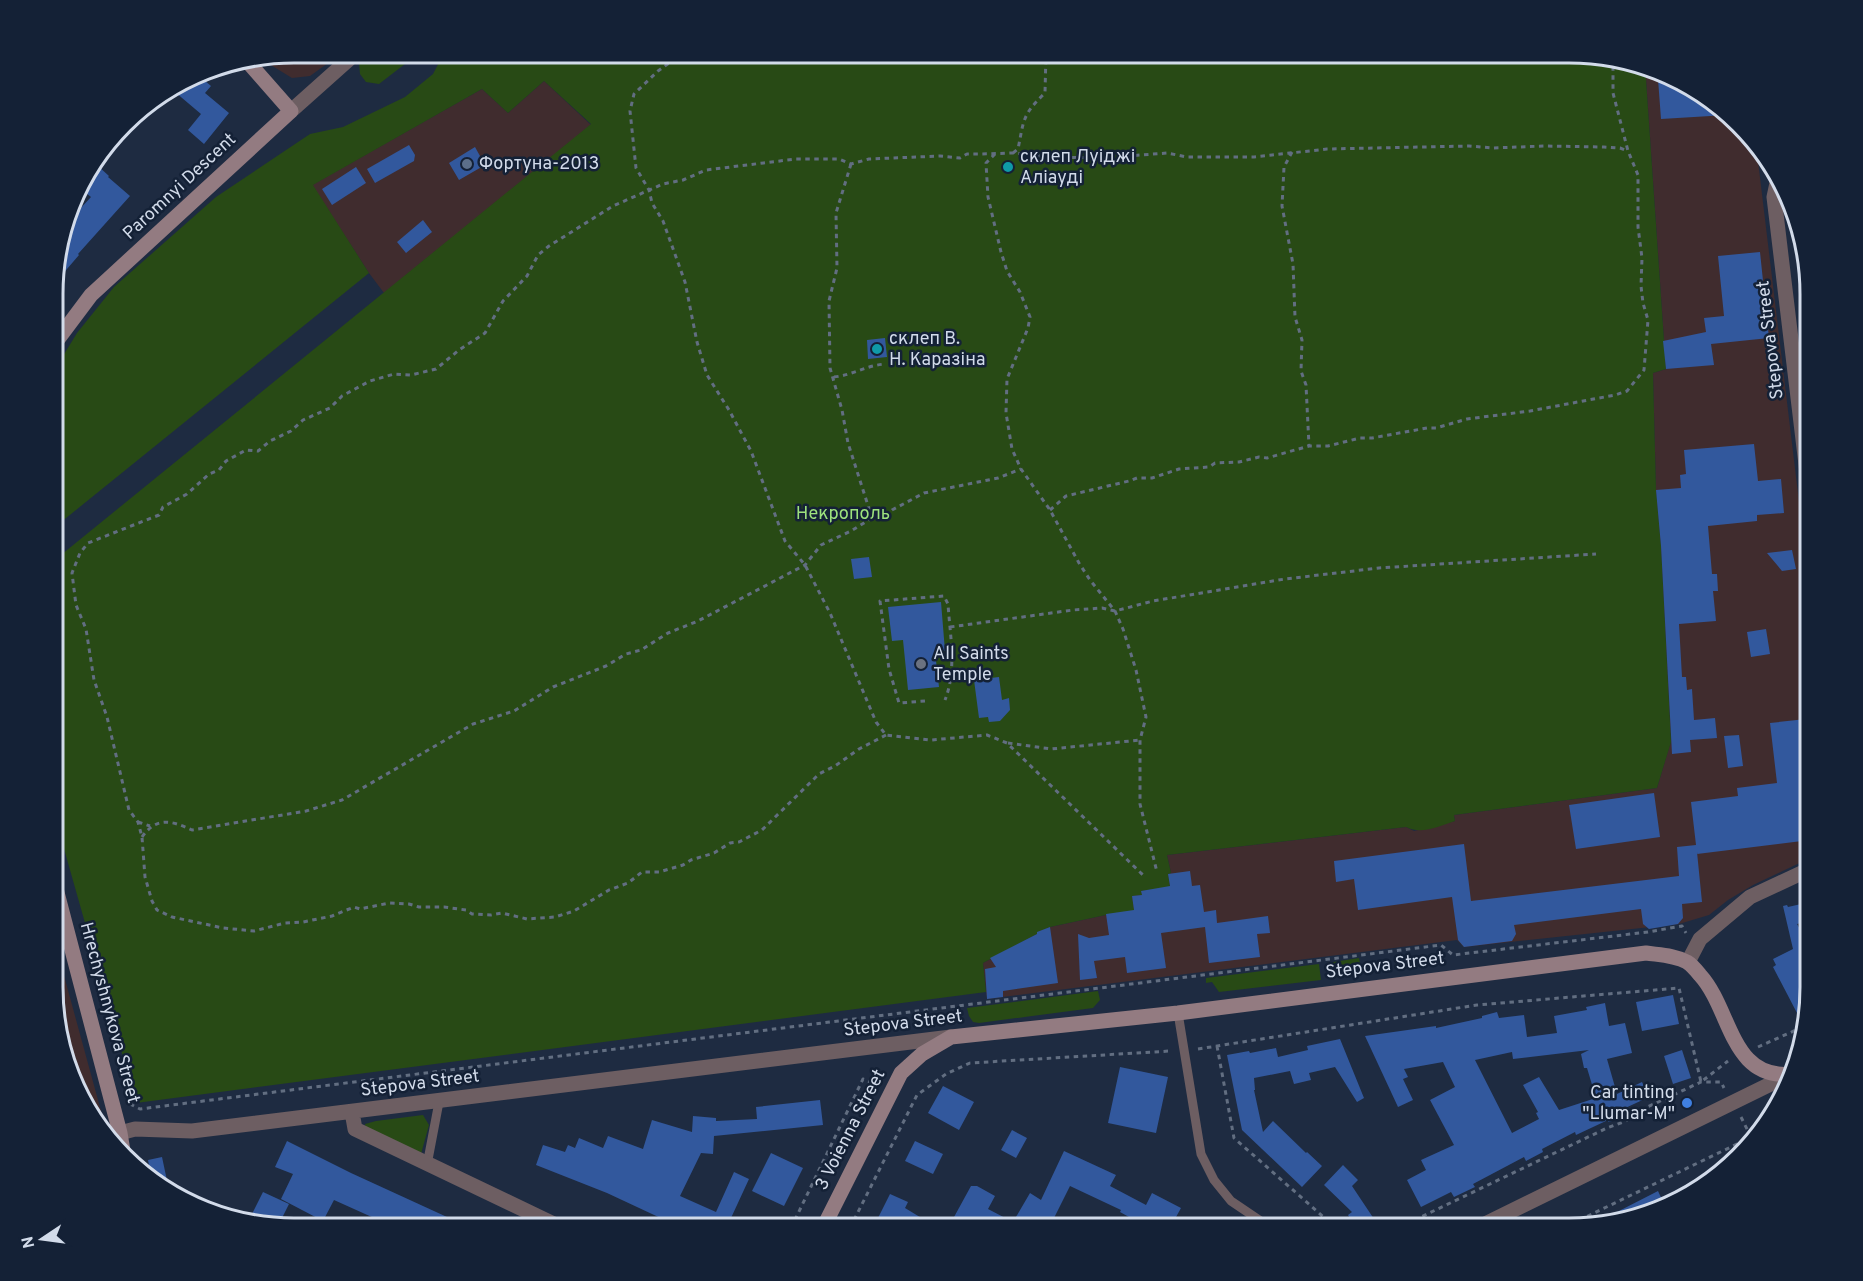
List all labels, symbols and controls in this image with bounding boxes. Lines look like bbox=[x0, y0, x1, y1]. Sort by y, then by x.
street label: Paromnyi Descent bbox=[119, 129, 241, 245]
place label: склеп Луіджі Аліауді bbox=[1020, 146, 1135, 190]
place label: Фортуна-2013 bbox=[479, 153, 599, 176]
marker: Фортуна-2013 bbox=[460, 157, 474, 171]
marker: склеп Луіджі Аліауді bbox=[1001, 160, 1015, 174]
street label: Stepova Street bbox=[1752, 279, 1790, 401]
place label: склеп В. Н. Каразіна bbox=[889, 328, 985, 372]
marker: склеп В. Н. Каразіна bbox=[870, 342, 884, 356]
park label: Некрополь bbox=[796, 503, 890, 526]
place label: All Saints Temple bbox=[933, 643, 1009, 687]
marker: All Saints Temple bbox=[914, 657, 928, 671]
street label: Hrechyshnykova Street bbox=[74, 920, 144, 1106]
street label: Stepova Street bbox=[1324, 947, 1446, 985]
street label: Stepova Street bbox=[842, 1005, 964, 1043]
street label: Stepova Street bbox=[359, 1065, 481, 1103]
street label: 3 Voienna Street bbox=[811, 1066, 891, 1194]
place label: Car tinting "Llumar-M" bbox=[1582, 1082, 1675, 1126]
marker: Car tinting "Llumar-M" bbox=[1680, 1096, 1694, 1110]
north arrow bbox=[12, 1209, 72, 1269]
text: N bbox=[18, 1234, 40, 1250]

